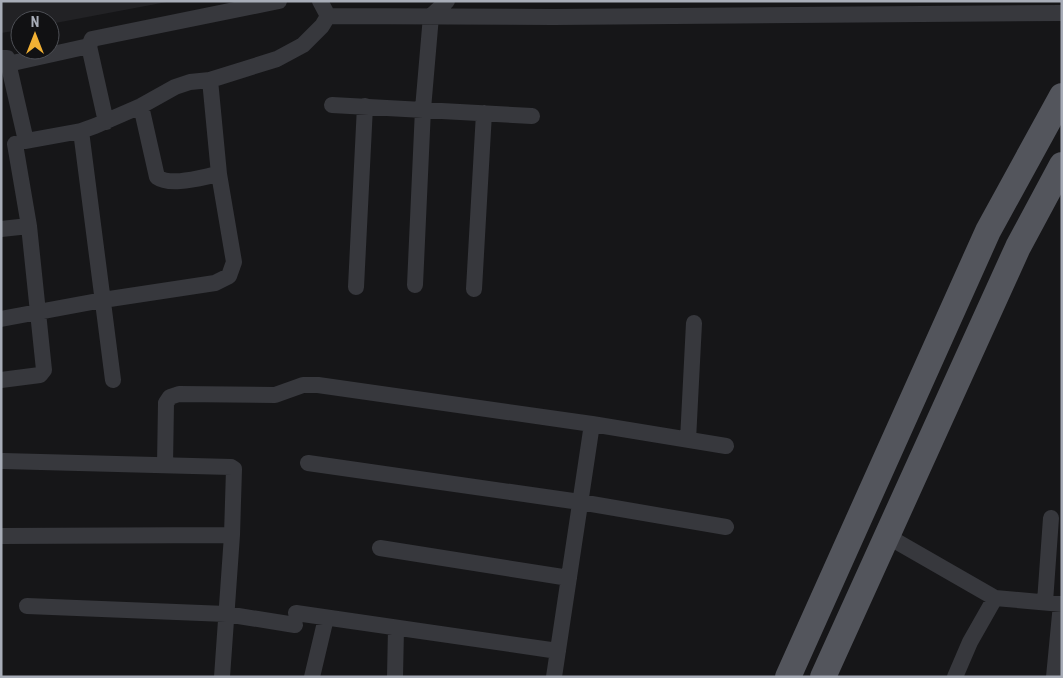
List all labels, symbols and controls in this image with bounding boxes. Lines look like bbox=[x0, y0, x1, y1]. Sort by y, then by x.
north arrow bbox=[10, 10, 60, 60]
text: N bbox=[31, 14, 39, 30]

